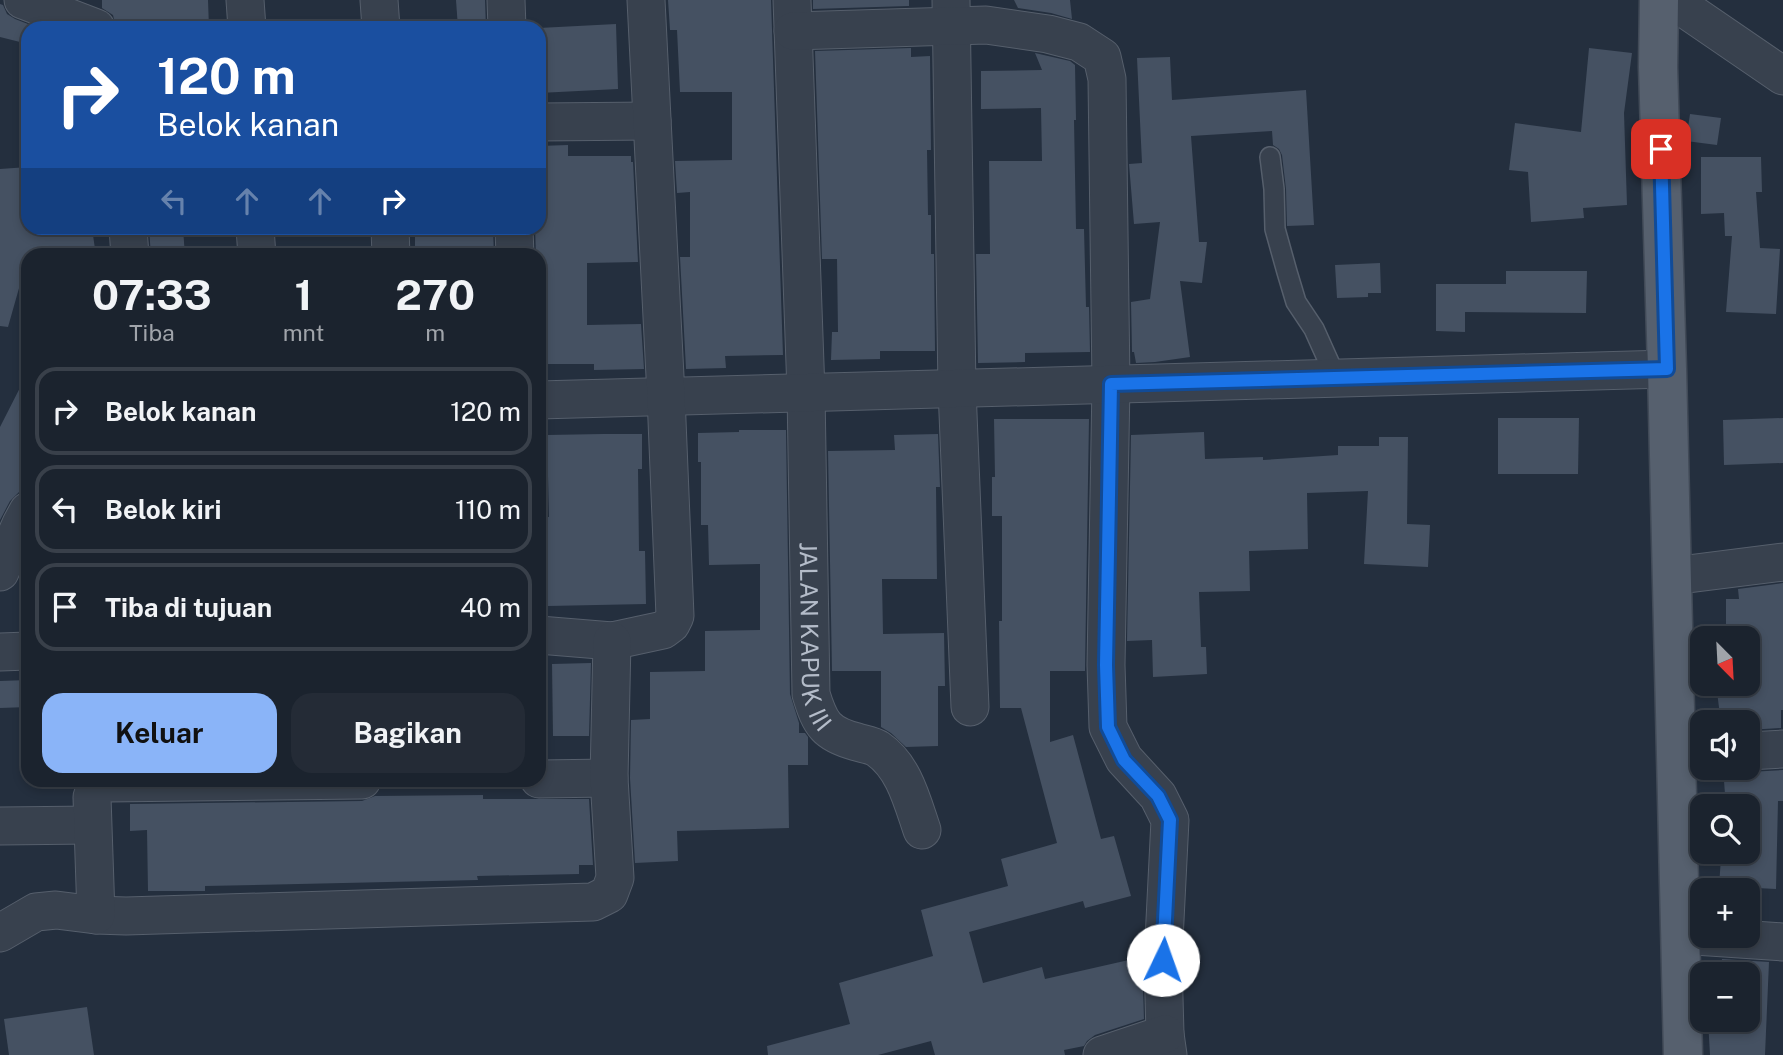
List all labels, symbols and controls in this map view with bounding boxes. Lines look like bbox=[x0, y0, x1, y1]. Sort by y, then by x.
text: 120 m bbox=[157, 47, 296, 105]
icon: right bbox=[42, 49, 133, 140]
text: Belok kanan bbox=[157, 106, 339, 143]
pin bbox=[1631, 119, 1691, 179]
icon: arrive bbox=[1642, 130, 1680, 168]
icon: left bbox=[155, 182, 193, 220]
icon: ahead bbox=[228, 182, 266, 220]
icon: ahead bbox=[301, 182, 339, 220]
icon: right bbox=[374, 182, 412, 220]
text: 07:33 bbox=[92, 270, 212, 319]
text: 1 bbox=[295, 270, 313, 319]
text: 270 bbox=[395, 270, 475, 319]
text: Tiba bbox=[129, 319, 175, 346]
text: mnt bbox=[283, 319, 324, 346]
text: m bbox=[425, 319, 445, 346]
icon: right bbox=[46, 392, 84, 430]
text: Belok kanan bbox=[105, 396, 256, 427]
text: 120 m bbox=[450, 396, 521, 427]
icon: left bbox=[46, 490, 84, 528]
text: Belok kiri bbox=[105, 494, 221, 525]
text: 110 m bbox=[455, 494, 521, 525]
street label: JALAN KAPUK III bbox=[794, 542, 838, 736]
icon: arrive bbox=[46, 588, 84, 626]
text: Tiba di tujuan bbox=[105, 592, 272, 623]
text: 40 m bbox=[460, 592, 521, 623]
north arrow bbox=[1690, 626, 1760, 696]
map controls bbox=[1690, 626, 1760, 1032]
button: Keluar bbox=[42, 693, 277, 773]
button: Bagikan bbox=[291, 693, 525, 773]
button: sound bbox=[1690, 710, 1760, 780]
button: search bbox=[1690, 794, 1760, 864]
button: + bbox=[1690, 878, 1760, 948]
position arrow bbox=[1126, 923, 1200, 997]
button: − bbox=[1690, 962, 1760, 1032]

